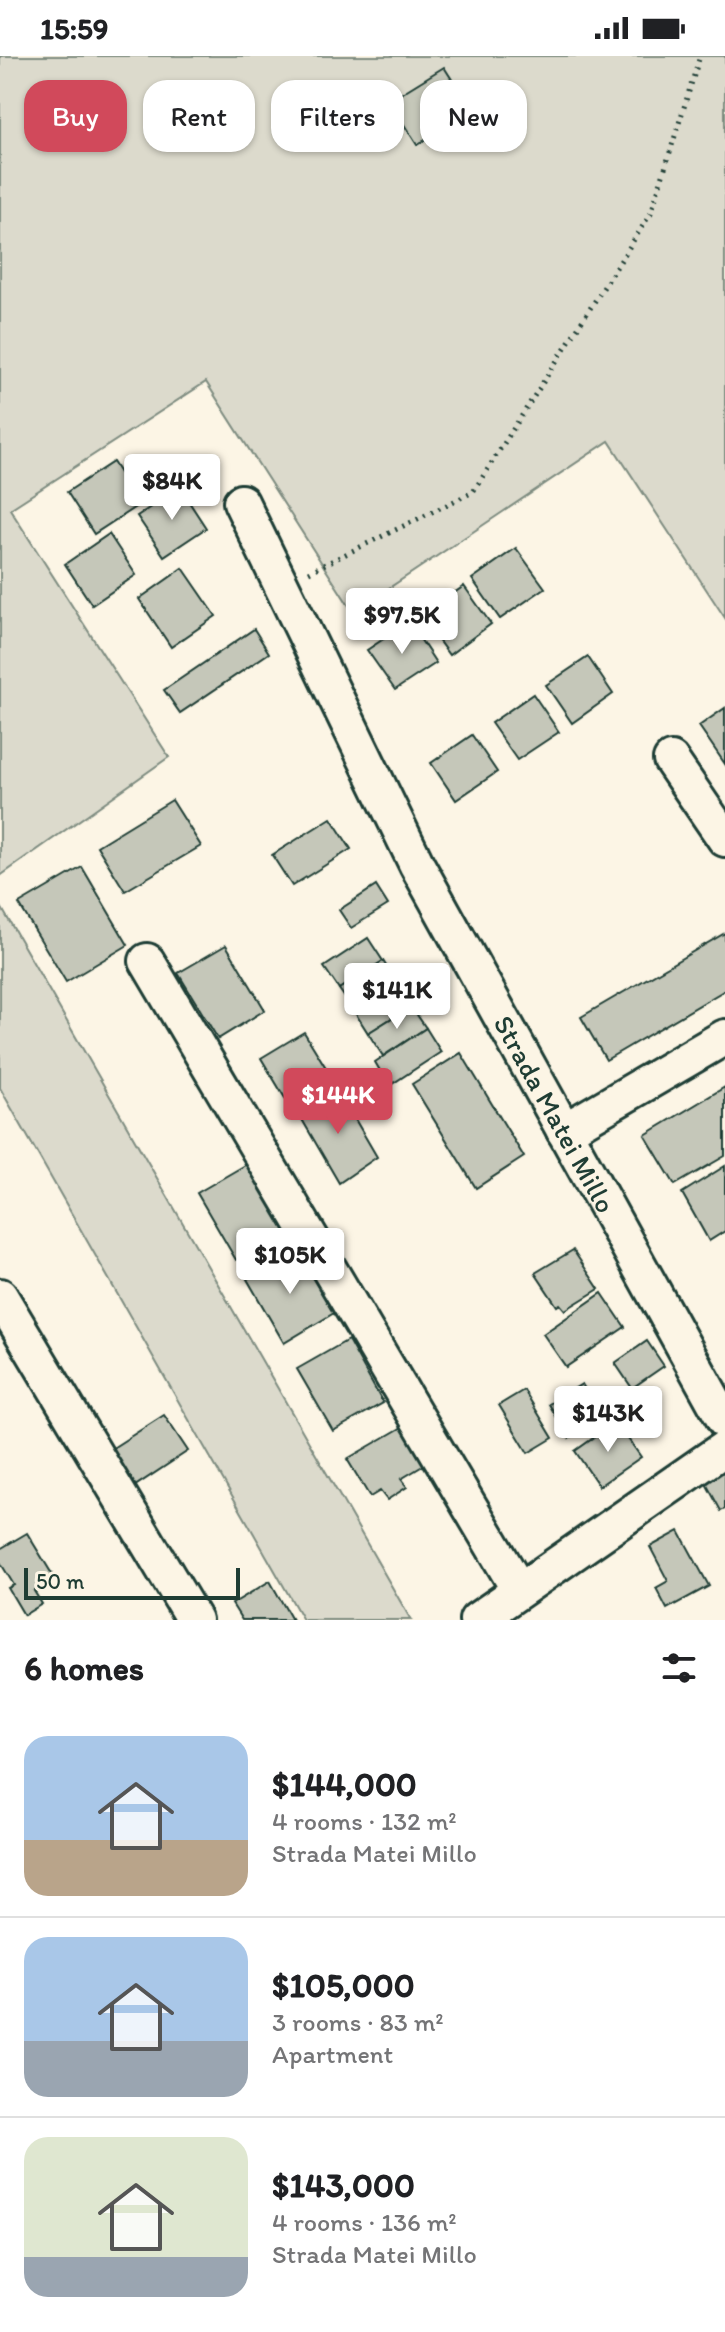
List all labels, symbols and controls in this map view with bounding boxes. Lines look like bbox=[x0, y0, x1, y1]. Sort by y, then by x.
text: 15:59 bbox=[40, 10, 108, 47]
chip: Buy bbox=[24, 80, 127, 152]
chip: Rent bbox=[143, 80, 255, 152]
chip: Filters bbox=[271, 80, 404, 152]
chip: New bbox=[420, 80, 527, 152]
pin: $84K bbox=[125, 454, 219, 522]
text: $84K bbox=[142, 464, 202, 496]
pin: $97.5K bbox=[337, 588, 467, 656]
text: $97.5K bbox=[364, 598, 440, 630]
pin: $141K bbox=[341, 963, 453, 1031]
text: $141K bbox=[362, 973, 432, 1005]
street label: Strada Matei Millo bbox=[487, 1009, 623, 1219]
pin: $144K bbox=[282, 1068, 394, 1136]
text: $144K bbox=[301, 1078, 375, 1110]
pin: $105K bbox=[234, 1228, 346, 1296]
text: $105K bbox=[254, 1238, 326, 1270]
pin: $143K bbox=[552, 1386, 664, 1454]
text: $143K bbox=[572, 1396, 644, 1428]
scale bar bbox=[24, 1564, 240, 1600]
text: 50 m bbox=[36, 1568, 85, 1595]
icon: filters bbox=[657, 1646, 701, 1690]
text: 6 homes bbox=[24, 1648, 144, 1689]
text: $144,000 bbox=[272, 1764, 417, 1805]
icon: home bbox=[88, 1768, 184, 1864]
text: 4 rooms · 132 m² bbox=[272, 1805, 457, 1837]
text: Strada Matei Millo bbox=[272, 1837, 477, 1869]
text: $105,000 bbox=[272, 1965, 415, 2006]
icon: home bbox=[88, 1969, 184, 2065]
text: 3 rooms · 83 m² bbox=[272, 2006, 444, 2038]
text: Apartment bbox=[272, 2038, 393, 2070]
text: $143,000 bbox=[272, 2165, 415, 2206]
icon: home bbox=[88, 2169, 184, 2265]
text: 4 rooms · 136 m² bbox=[272, 2206, 457, 2238]
text: Strada Matei Millo bbox=[272, 2238, 477, 2270]

